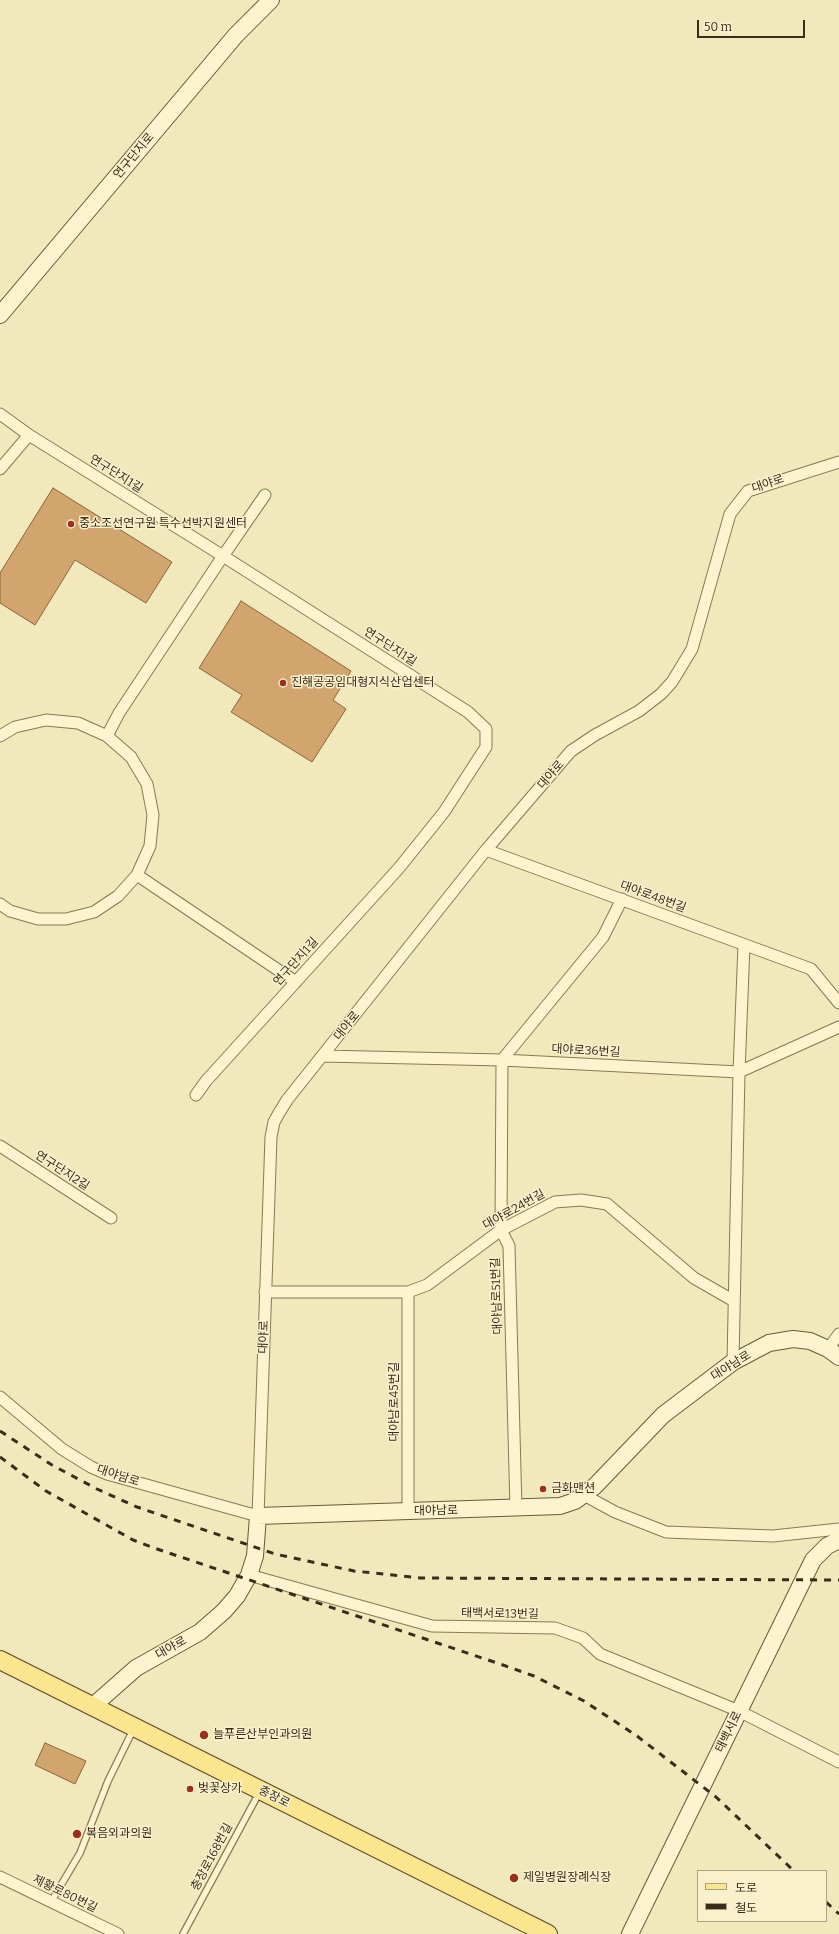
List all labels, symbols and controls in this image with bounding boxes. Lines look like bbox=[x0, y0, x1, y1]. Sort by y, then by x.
scale bar bbox=[699, 12, 807, 38]
text: 50 m bbox=[704, 20, 732, 34]
street label: 연구단지로 bbox=[111, 130, 157, 182]
street label: 연구단지1길 bbox=[87, 452, 145, 496]
street label: 대야로 bbox=[750, 472, 786, 496]
place label: 중소조선연구원 특수선박지원센터 bbox=[79, 517, 247, 531]
marker: 중소조선연구원 특수선박지원센터 bbox=[66, 519, 76, 529]
street label: 연구단지1길 bbox=[361, 625, 419, 669]
place label: 진해공공임대형지식산업센터 bbox=[291, 676, 435, 690]
marker: 진해공공임대형지식산업센터 bbox=[278, 678, 288, 688]
street label: 대야로 bbox=[535, 758, 567, 792]
street label: 대야로48번길 bbox=[618, 878, 688, 916]
street label: 연구단지1길 bbox=[271, 935, 321, 989]
street label: 대야로 bbox=[331, 1009, 363, 1043]
street label: 대야로36번길 bbox=[551, 1042, 621, 1060]
street label: 연구단지2길 bbox=[32, 1148, 92, 1194]
street label: 대야로24번길 bbox=[480, 1187, 548, 1233]
street label: 대야남로51번길 bbox=[488, 1257, 506, 1335]
street label: 대야로 bbox=[256, 1320, 272, 1354]
street label: 대야남로 bbox=[708, 1348, 754, 1384]
street label: 대야남로45번길 bbox=[388, 1362, 402, 1442]
street label: 대야남로 bbox=[95, 1462, 141, 1490]
place label: 금화맨션 bbox=[551, 1482, 595, 1496]
marker: 금화맨션 bbox=[538, 1484, 548, 1494]
street label: 대야남로 bbox=[414, 1503, 458, 1519]
street label: 태백서로13번길 bbox=[461, 1606, 539, 1622]
street label: 대야로 bbox=[153, 1634, 189, 1662]
street label: 태백서로 bbox=[713, 1709, 745, 1755]
place label: 늘푸른산부인과의원 bbox=[213, 1728, 312, 1742]
marker: 늘푸른산부인과의원 bbox=[198, 1729, 210, 1741]
place label: 벚꽃상가 bbox=[198, 1782, 242, 1796]
street label: 충장로 bbox=[256, 1783, 292, 1811]
marker: 벚꽃상가 bbox=[185, 1784, 195, 1794]
street label: 충장로168번길 bbox=[188, 1821, 236, 1893]
place label: 복음외과의원 bbox=[86, 1827, 152, 1841]
marker: 복음외과의원 bbox=[71, 1828, 83, 1840]
legend bbox=[697, 1870, 827, 1922]
place label: 제일병원장례식장 bbox=[523, 1871, 611, 1885]
street label: 제황로80번길 bbox=[30, 1872, 100, 1916]
marker: 제일병원장례식장 bbox=[508, 1872, 520, 1884]
text: 도로 bbox=[735, 1881, 757, 1895]
text: 철도 bbox=[735, 1901, 757, 1915]

